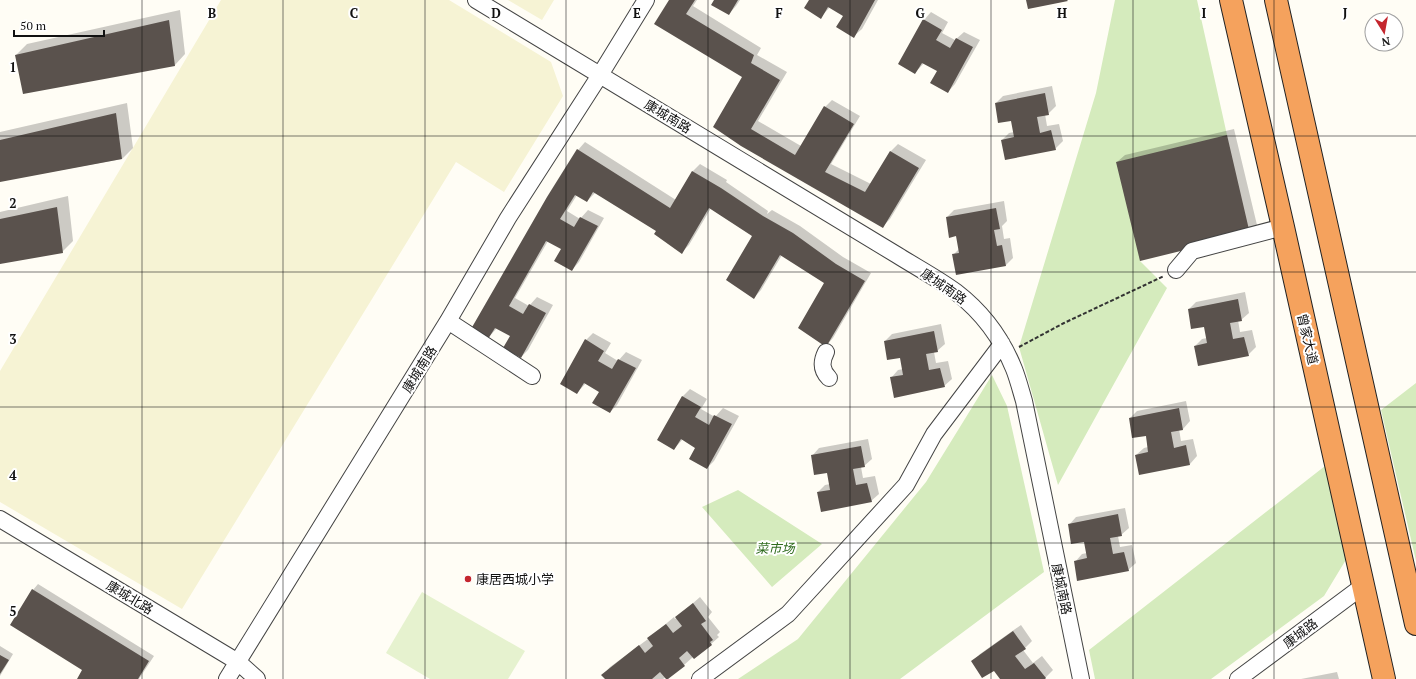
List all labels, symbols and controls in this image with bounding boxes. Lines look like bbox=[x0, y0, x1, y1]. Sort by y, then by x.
text: B bbox=[208, 4, 216, 22]
text: C bbox=[350, 4, 358, 22]
text: D bbox=[491, 4, 501, 22]
text: E bbox=[633, 4, 641, 22]
text: F bbox=[775, 4, 783, 22]
text: G bbox=[915, 4, 925, 22]
text: H bbox=[1057, 4, 1067, 22]
text: I bbox=[1202, 4, 1207, 22]
text: J bbox=[1343, 4, 1348, 22]
scale bar bbox=[14, 12, 104, 38]
north arrow bbox=[1364, 12, 1404, 52]
text: 50 m bbox=[20, 18, 47, 33]
text: N bbox=[1380, 34, 1391, 50]
text: 1 bbox=[9, 58, 17, 76]
street label: 康城南路 bbox=[641, 95, 695, 137]
text: 2 bbox=[9, 194, 17, 212]
street label: 康城南路 bbox=[918, 264, 970, 308]
street label: 曾家大道 bbox=[1293, 312, 1323, 366]
text: 3 bbox=[9, 330, 17, 348]
street label: 康城南路 bbox=[398, 342, 440, 396]
text: 4 bbox=[9, 466, 17, 484]
park label: 菜市场 bbox=[755, 539, 795, 557]
street label: 康城南路 bbox=[1048, 562, 1076, 616]
place label: 康居西城小学 bbox=[476, 570, 554, 588]
marker: 康居西城小学 bbox=[463, 574, 473, 584]
street label: 康城北路 bbox=[103, 576, 157, 618]
text: 5 bbox=[9, 602, 17, 620]
street label: 康城路 bbox=[1279, 614, 1321, 652]

